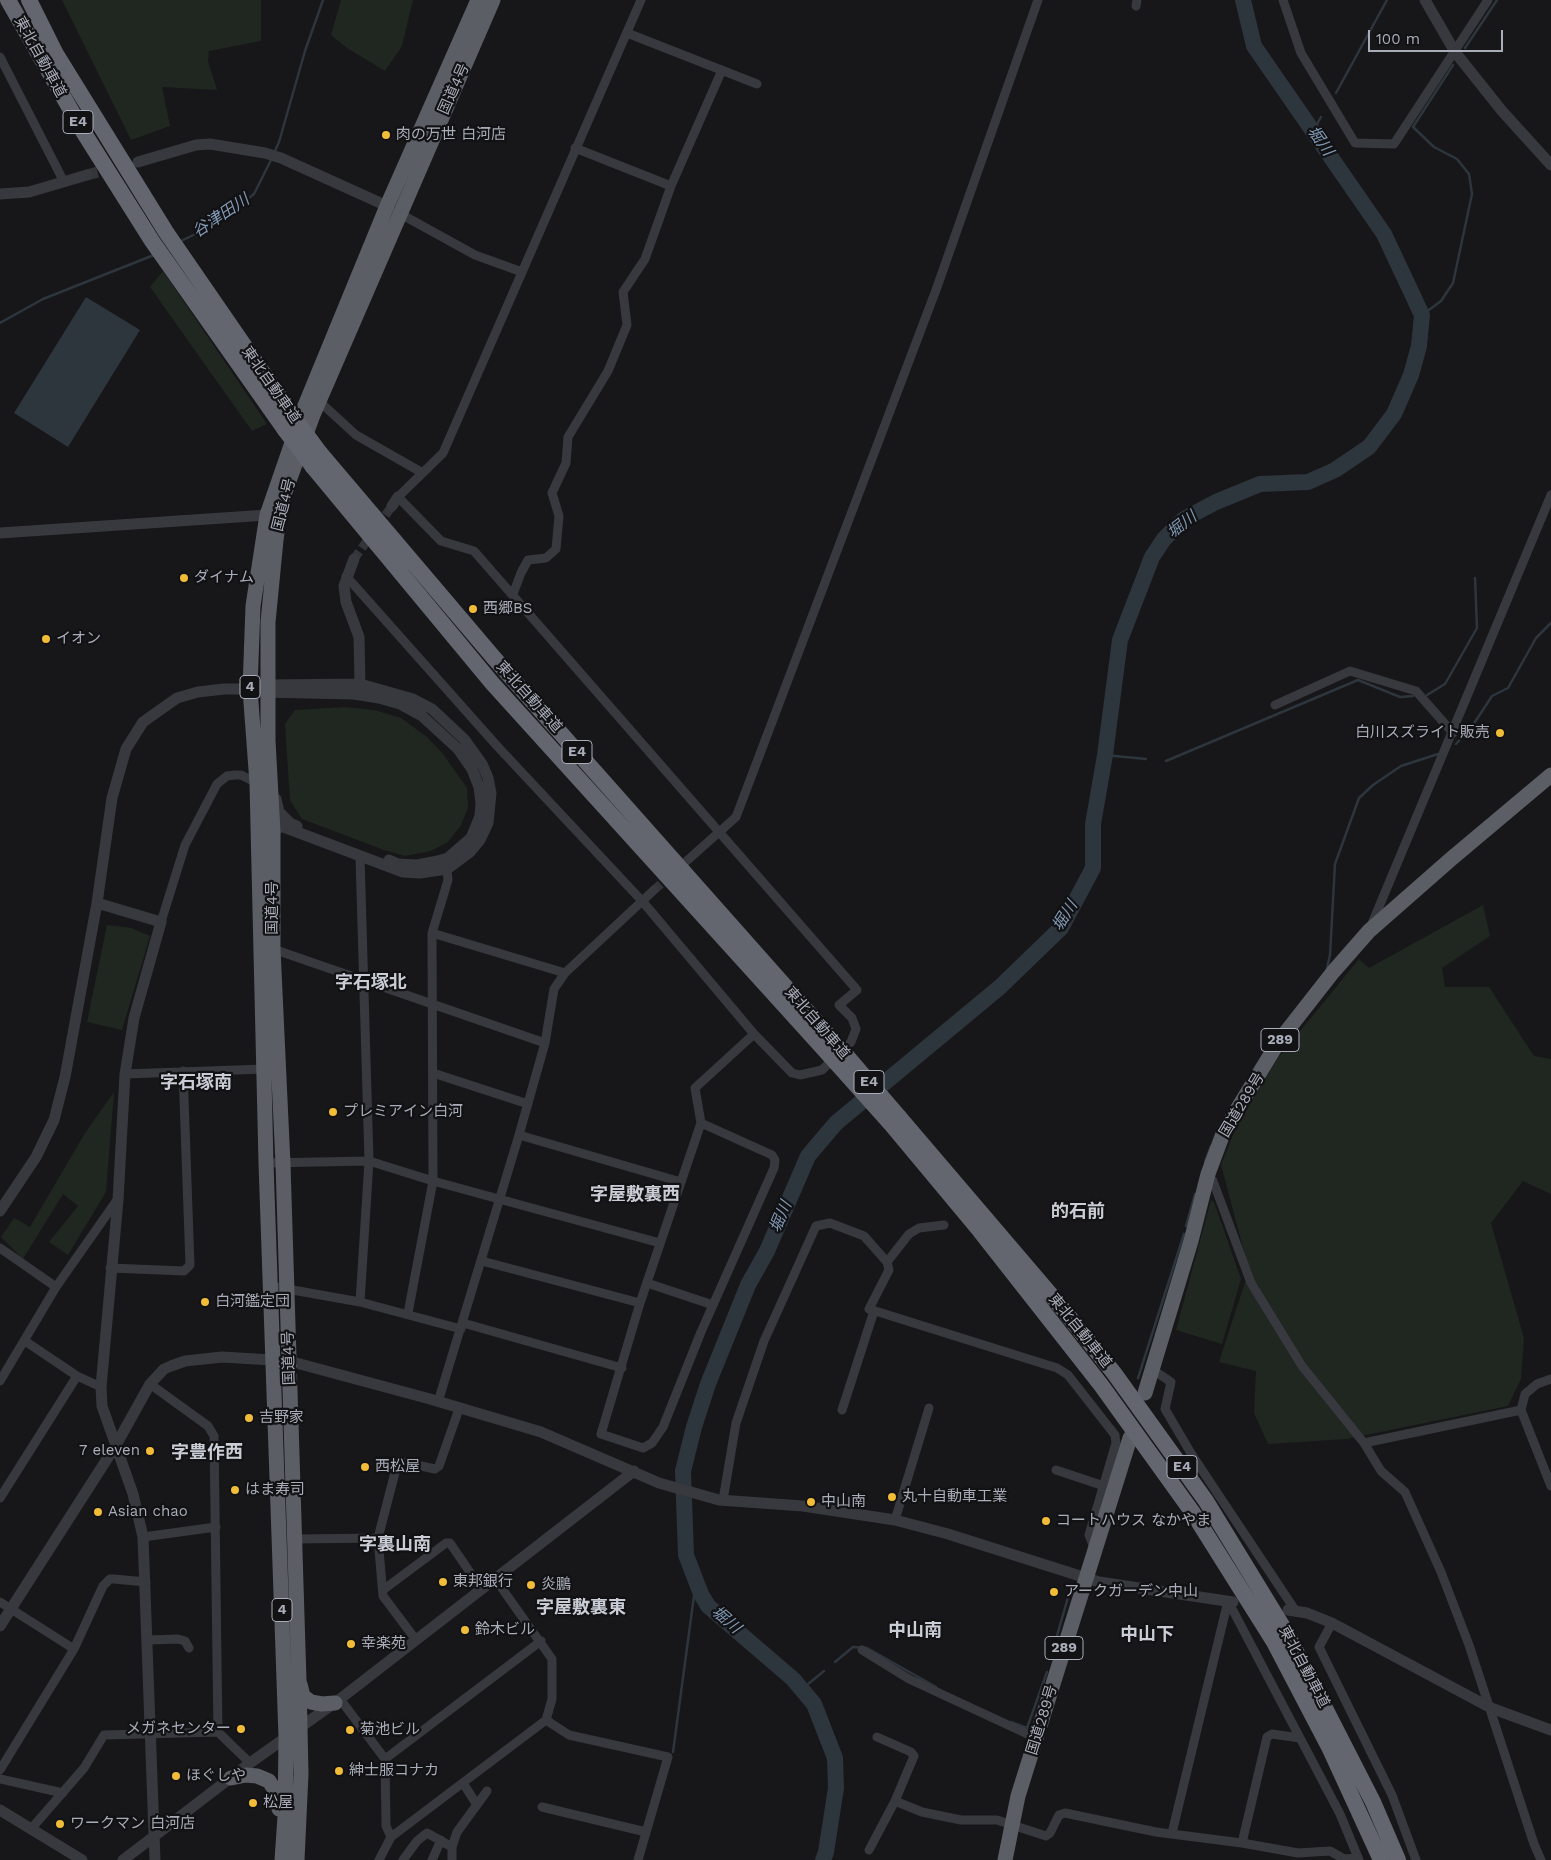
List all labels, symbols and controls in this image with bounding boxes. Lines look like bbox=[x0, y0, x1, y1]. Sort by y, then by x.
street label: 東北自動車道 bbox=[10, 13, 70, 101]
scale bar bbox=[1371, 20, 1506, 52]
text: 100 m bbox=[1376, 30, 1420, 48]
street label: 国道4号 bbox=[435, 61, 473, 117]
road number: E4 bbox=[63, 110, 93, 134]
water label: 堀川 bbox=[1303, 122, 1337, 160]
place label: 肉の万世 白河店 bbox=[396, 126, 506, 144]
marker: 肉の万世 白河店 bbox=[380, 129, 392, 141]
water label: 谷津田川 bbox=[189, 190, 253, 242]
street label: 東北自動車道 bbox=[238, 343, 304, 427]
street label: 国道4号 bbox=[269, 477, 299, 533]
water label: 堀川 bbox=[1163, 508, 1201, 542]
place label: ダイナム bbox=[194, 569, 254, 587]
marker: ダイナム bbox=[178, 572, 190, 584]
place label: 西郷BS bbox=[483, 600, 532, 618]
marker: 西郷BS bbox=[467, 603, 479, 615]
place label: イオン bbox=[56, 630, 101, 648]
marker: イオン bbox=[40, 633, 52, 645]
street label: 東北自動車道 bbox=[492, 658, 566, 736]
road number: 4 bbox=[240, 676, 260, 699]
place label: 白川スズライト販売 bbox=[1355, 724, 1490, 742]
marker: 白川スズライト販売 bbox=[1494, 727, 1506, 739]
road number: E4 bbox=[562, 740, 592, 764]
street label: 国道4号 bbox=[264, 881, 282, 935]
water label: 堀川 bbox=[1048, 897, 1082, 935]
district label: 字石塚北 bbox=[335, 972, 407, 994]
street label: 東北自動車道 bbox=[781, 983, 853, 1063]
road number: 289 bbox=[1261, 1028, 1299, 1052]
street label: 国道289号 bbox=[1216, 1069, 1268, 1141]
road number: E4 bbox=[854, 1070, 884, 1094]
district label: 字石塚南 bbox=[160, 1072, 232, 1094]
place label: プレミアイン白河 bbox=[343, 1103, 463, 1121]
marker: プレミアイン白河 bbox=[327, 1106, 339, 1118]
district label: 字屋敷裏西 bbox=[590, 1184, 680, 1206]
water label: 堀川 bbox=[766, 1199, 796, 1235]
district label: 的石前 bbox=[1051, 1201, 1105, 1223]
street label: 東北自動車道 bbox=[1045, 1290, 1115, 1372]
place label: 白河鑑定団 bbox=[215, 1293, 290, 1311]
marker: 白河鑑定団 bbox=[199, 1296, 211, 1308]
street label: 国道4号 bbox=[279, 1331, 299, 1385]
place label: 吉野家 bbox=[259, 1409, 304, 1427]
marker: 吉野家 bbox=[243, 1412, 255, 1424]
place label: 7 eleven bbox=[79, 1442, 140, 1460]
district label: 字豊作西 bbox=[171, 1442, 243, 1464]
marker: 7 eleven bbox=[144, 1445, 156, 1457]
road number: E4 bbox=[1167, 1455, 1197, 1478]
place label: 西松屋 bbox=[375, 1458, 420, 1476]
marker: 西松屋 bbox=[359, 1461, 371, 1473]
place label: はま寿司 bbox=[245, 1481, 305, 1499]
marker: はま寿司 bbox=[229, 1484, 241, 1496]
place label: 丸十自動車工業 bbox=[902, 1488, 1007, 1506]
marker: 丸十自動車工業 bbox=[886, 1491, 898, 1503]
place label: 中山南 bbox=[821, 1493, 866, 1511]
marker: 中山南 bbox=[805, 1496, 817, 1508]
place label: Asian chao bbox=[108, 1503, 188, 1521]
marker: Asian chao bbox=[92, 1506, 104, 1518]
place label: コートハウス なかやま bbox=[1056, 1512, 1211, 1530]
marker: コートハウス なかやま bbox=[1040, 1515, 1052, 1527]
district label: 字裏山南 bbox=[359, 1534, 431, 1556]
place label: 東邦銀行 bbox=[453, 1573, 513, 1591]
marker: 東邦銀行 bbox=[437, 1576, 449, 1588]
place label: 炎鵬 bbox=[541, 1576, 571, 1594]
marker: 炎鵬 bbox=[525, 1579, 537, 1591]
place label: アークガーデン中山 bbox=[1064, 1583, 1198, 1601]
marker: アークガーデン中山 bbox=[1048, 1586, 1060, 1598]
district label: 字屋敷裏東 bbox=[536, 1597, 626, 1619]
road number: 4 bbox=[272, 1598, 292, 1622]
water label: 堀川 bbox=[708, 1602, 744, 1638]
district label: 中山南 bbox=[888, 1620, 942, 1642]
place label: 鈴木ビル bbox=[475, 1621, 535, 1639]
street label: 東北自動車道 bbox=[1275, 1623, 1333, 1711]
marker: 鈴木ビル bbox=[459, 1624, 471, 1636]
district label: 中山下 bbox=[1120, 1624, 1174, 1646]
place label: 幸楽苑 bbox=[361, 1635, 406, 1653]
road number: 289 bbox=[1045, 1636, 1083, 1660]
marker: 幸楽苑 bbox=[345, 1638, 357, 1650]
street label: 国道289号 bbox=[1023, 1683, 1061, 1757]
place label: メガネセンター bbox=[126, 1720, 231, 1738]
place label: 菊池ビル bbox=[360, 1721, 420, 1739]
marker: メガネセンター bbox=[235, 1723, 247, 1735]
marker: 菊池ビル bbox=[344, 1724, 356, 1736]
place label: 紳士服コナカ bbox=[349, 1762, 439, 1780]
marker: 紳士服コナカ bbox=[333, 1765, 345, 1777]
place label: ほぐしや bbox=[186, 1767, 246, 1785]
marker: ほぐしや bbox=[170, 1770, 182, 1782]
place label: 松屋 bbox=[263, 1794, 293, 1812]
marker: 松屋 bbox=[247, 1797, 259, 1809]
place label: ワークマン 白河店 bbox=[70, 1815, 195, 1833]
marker: ワークマン 白河店 bbox=[54, 1818, 66, 1830]

